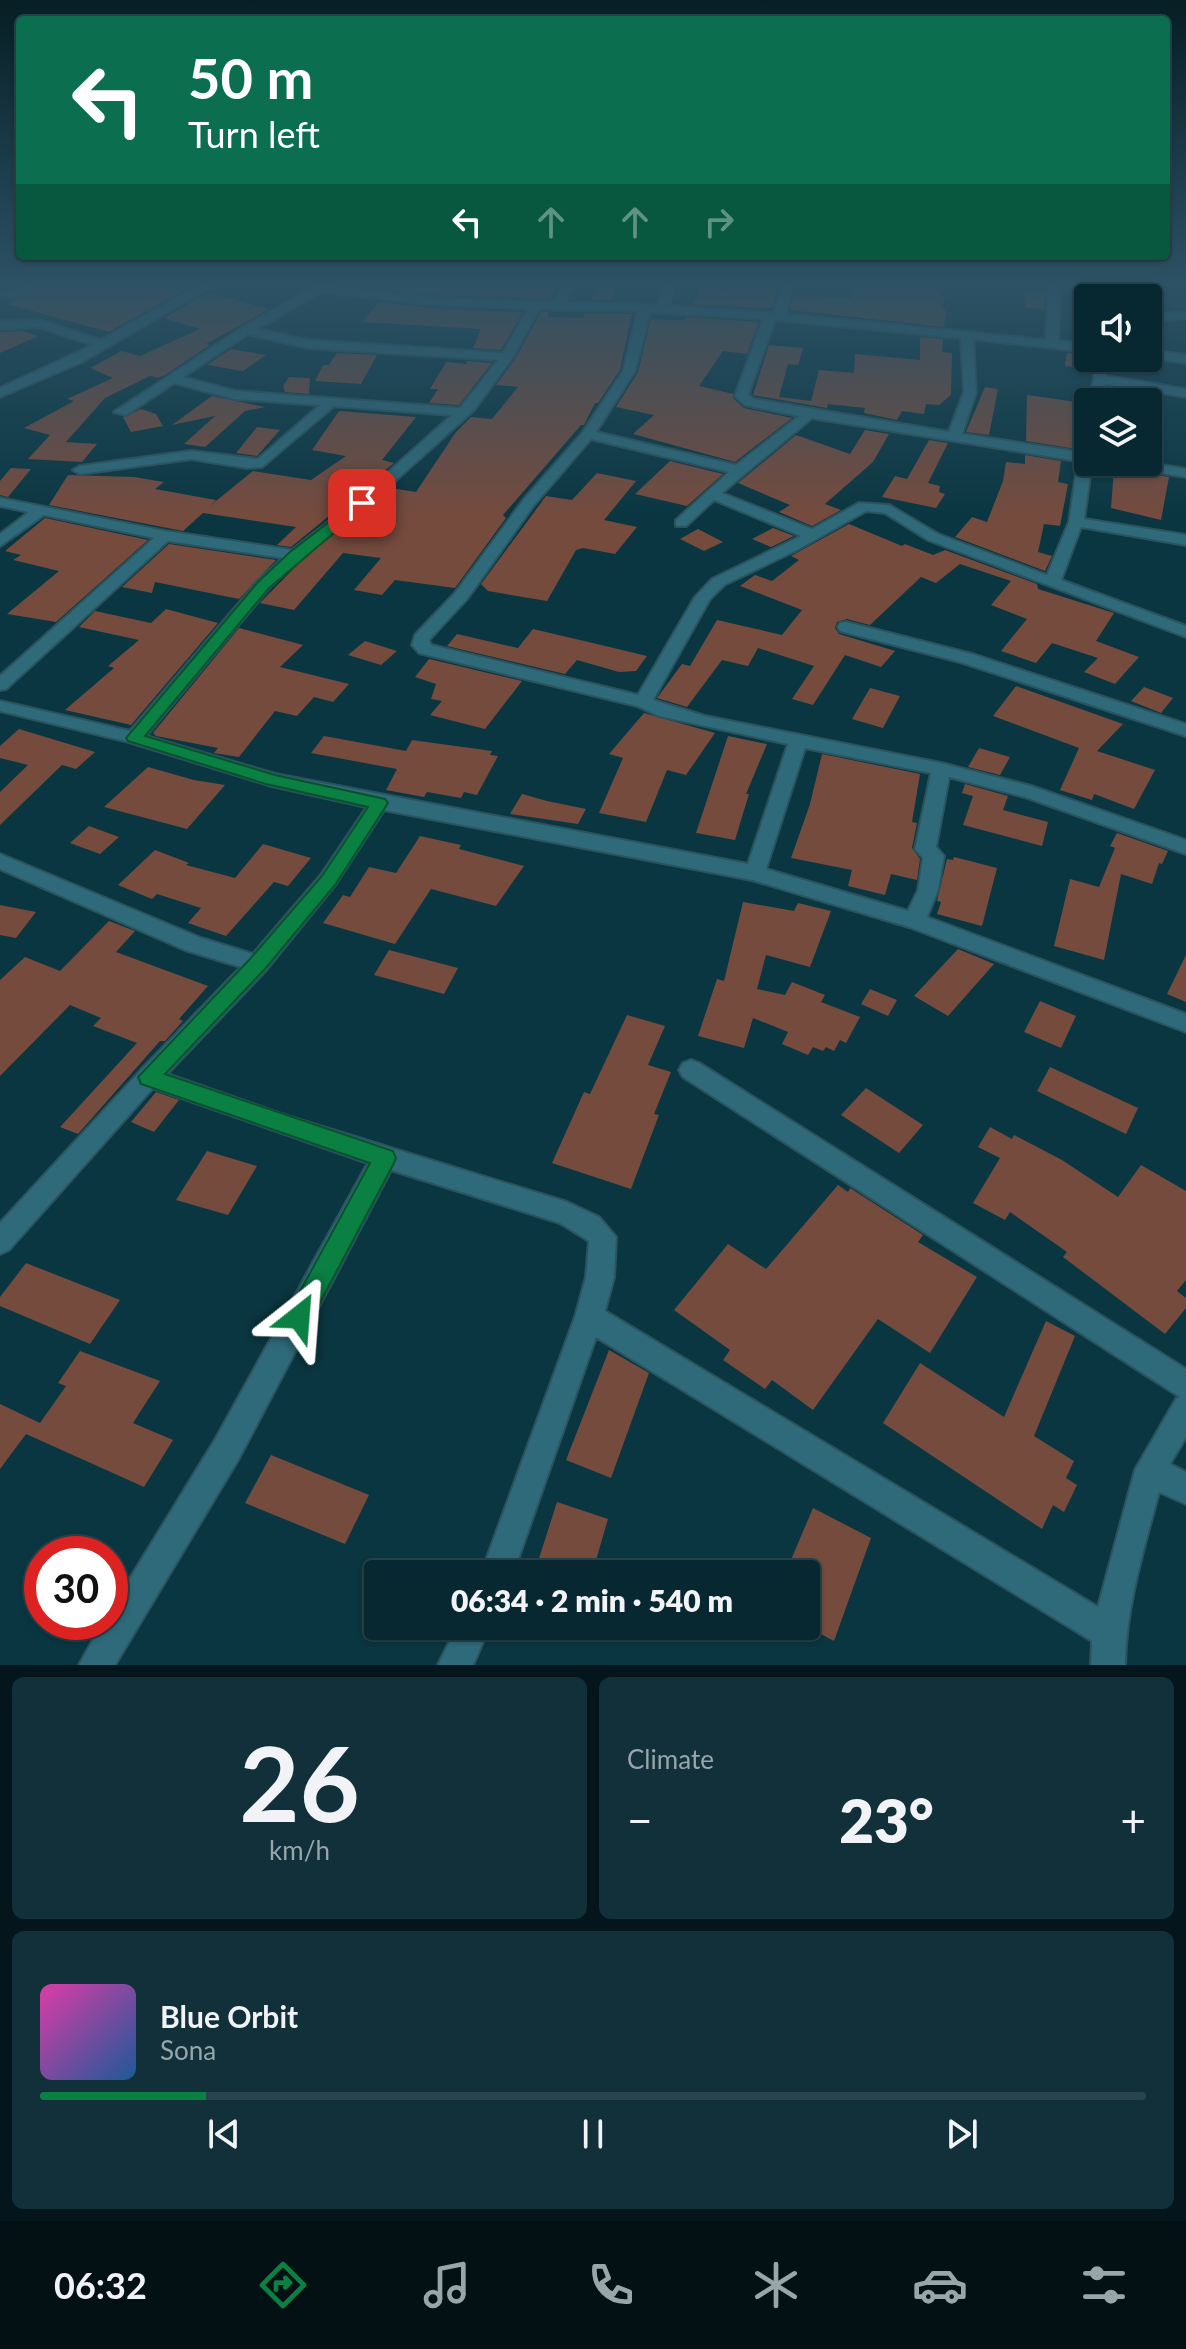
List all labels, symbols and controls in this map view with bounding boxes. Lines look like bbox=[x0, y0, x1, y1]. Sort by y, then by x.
text: 50 m bbox=[188, 44, 313, 111]
icon: left bbox=[56, 48, 160, 152]
text: Turn left bbox=[188, 112, 320, 156]
icon: left bbox=[445, 200, 489, 244]
icon: ahead bbox=[529, 200, 573, 244]
icon: ahead bbox=[613, 200, 657, 244]
icon: right bbox=[697, 200, 741, 244]
map controls bbox=[1074, 284, 1162, 476]
button: sound bbox=[1074, 284, 1162, 372]
button: layers bbox=[1074, 388, 1162, 476]
pin bbox=[328, 469, 396, 537]
icon: arrive bbox=[340, 481, 384, 525]
position arrow bbox=[257, 1275, 341, 1359]
speed limit sign: 30 bbox=[24, 1536, 128, 1640]
text: 06:34 · 2 min · 540 m bbox=[451, 1582, 733, 1618]
text: 26 bbox=[239, 1719, 360, 1844]
text: Climate bbox=[627, 1743, 714, 1775]
text: 23° bbox=[839, 1784, 934, 1856]
text: − bbox=[627, 1794, 653, 1846]
text: + bbox=[1120, 1794, 1146, 1846]
text: km/h bbox=[269, 1834, 330, 1866]
text: Blue Orbit bbox=[160, 1998, 298, 2034]
text: Sona bbox=[160, 2034, 216, 2066]
icon: previous bbox=[202, 2112, 246, 2156]
icon: pause bbox=[571, 2112, 615, 2156]
icon: next bbox=[940, 2112, 984, 2156]
icon: directions bbox=[255, 2257, 311, 2313]
icon: music bbox=[419, 2257, 475, 2313]
icon: phone bbox=[583, 2257, 639, 2313]
icon: climate bbox=[748, 2257, 804, 2313]
icon: car bbox=[912, 2257, 968, 2313]
icon: filters bbox=[1076, 2257, 1132, 2313]
text: 06:32 bbox=[54, 2263, 147, 2307]

